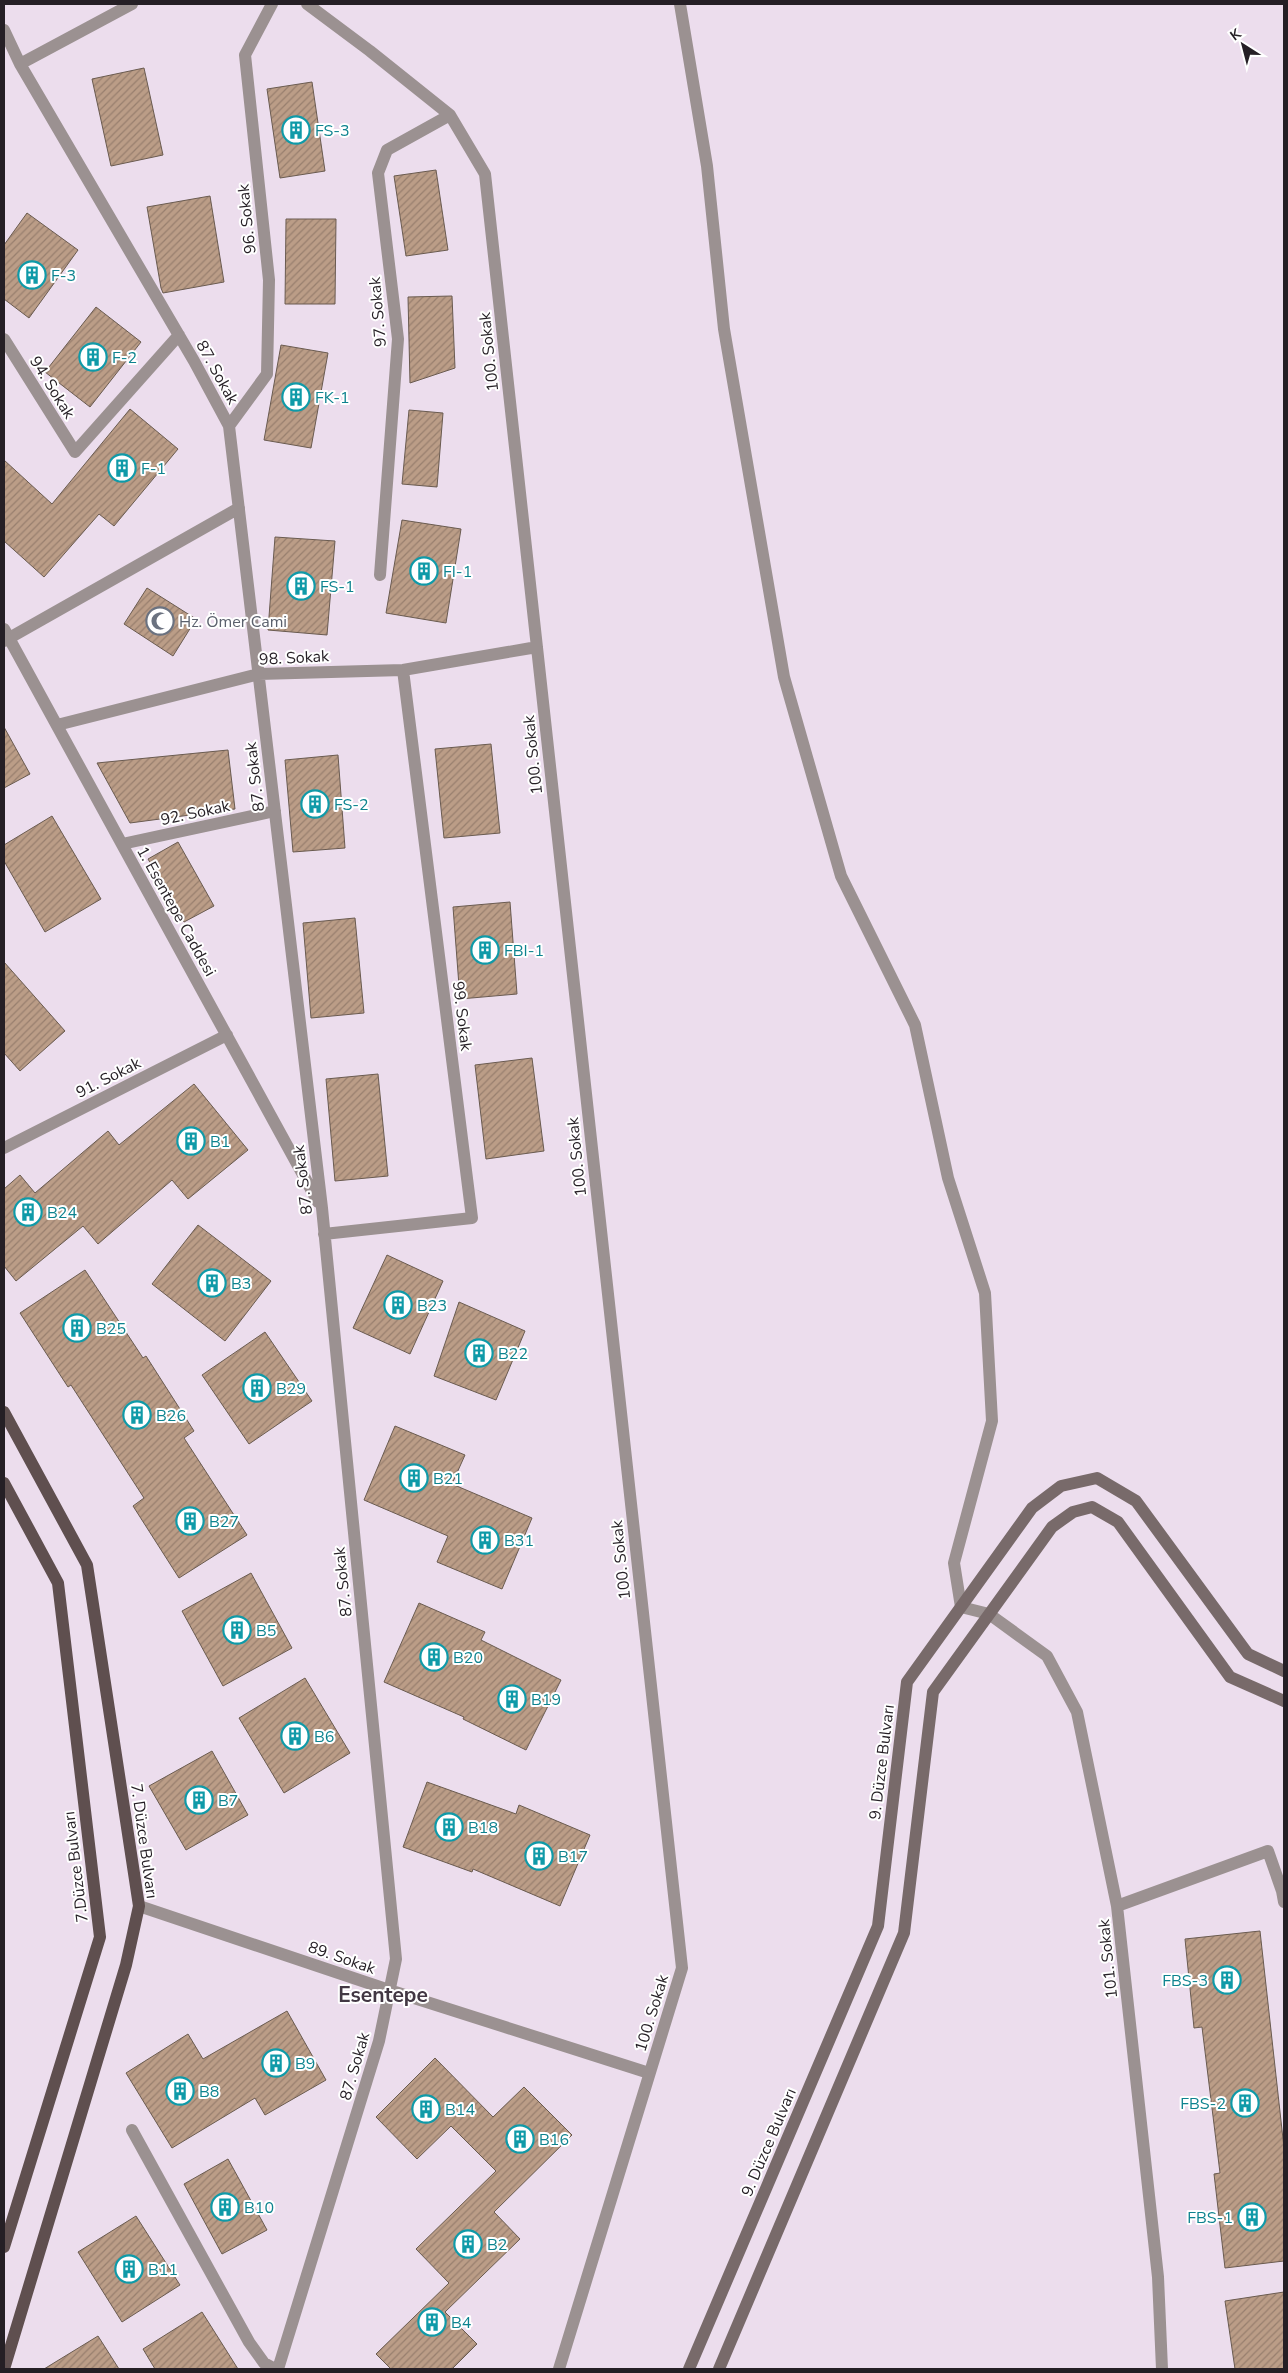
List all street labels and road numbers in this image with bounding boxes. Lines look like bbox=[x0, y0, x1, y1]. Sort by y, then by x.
street label: 96. Sokak bbox=[232, 182, 262, 255]
street label: 97. Sokak bbox=[364, 275, 392, 348]
street label: 100. Sokak bbox=[474, 310, 504, 393]
street label: 87. Sokak bbox=[191, 336, 244, 409]
street label: 94. Sokak bbox=[24, 352, 81, 424]
street label: 98. Sokak bbox=[258, 645, 331, 671]
street label: 100. Sokak bbox=[518, 713, 548, 796]
street label: 87. Sokak bbox=[240, 740, 270, 813]
street label: 92. Sokak bbox=[159, 795, 233, 831]
street label: 1. Esentepe Caddesi bbox=[131, 843, 221, 980]
street label: 99. Sokak bbox=[447, 980, 477, 1053]
street label: 91. Sokak bbox=[72, 1052, 146, 1104]
street label: 100. Sokak bbox=[562, 1115, 592, 1198]
street label: 87. Sokak bbox=[288, 1143, 318, 1216]
street label: 100. Sokak bbox=[606, 1518, 636, 1601]
street label: 87. Sokak bbox=[328, 1545, 358, 1618]
street label: 9. Düzce Bulvarı bbox=[864, 1703, 900, 1821]
street label: 7. Düzce Bulvarı bbox=[125, 1782, 163, 1900]
street label: 7.Düzce Bulvarı bbox=[58, 1810, 94, 1924]
street label: 101. Sokak bbox=[1093, 1917, 1123, 2000]
street label: 89. Sokak bbox=[305, 1936, 379, 1980]
street label: 100. Sokak bbox=[630, 1971, 674, 2055]
street label: 87. Sokak bbox=[335, 2029, 375, 2103]
street label: 9. Düzce Bulvarı bbox=[736, 2085, 802, 2200]

